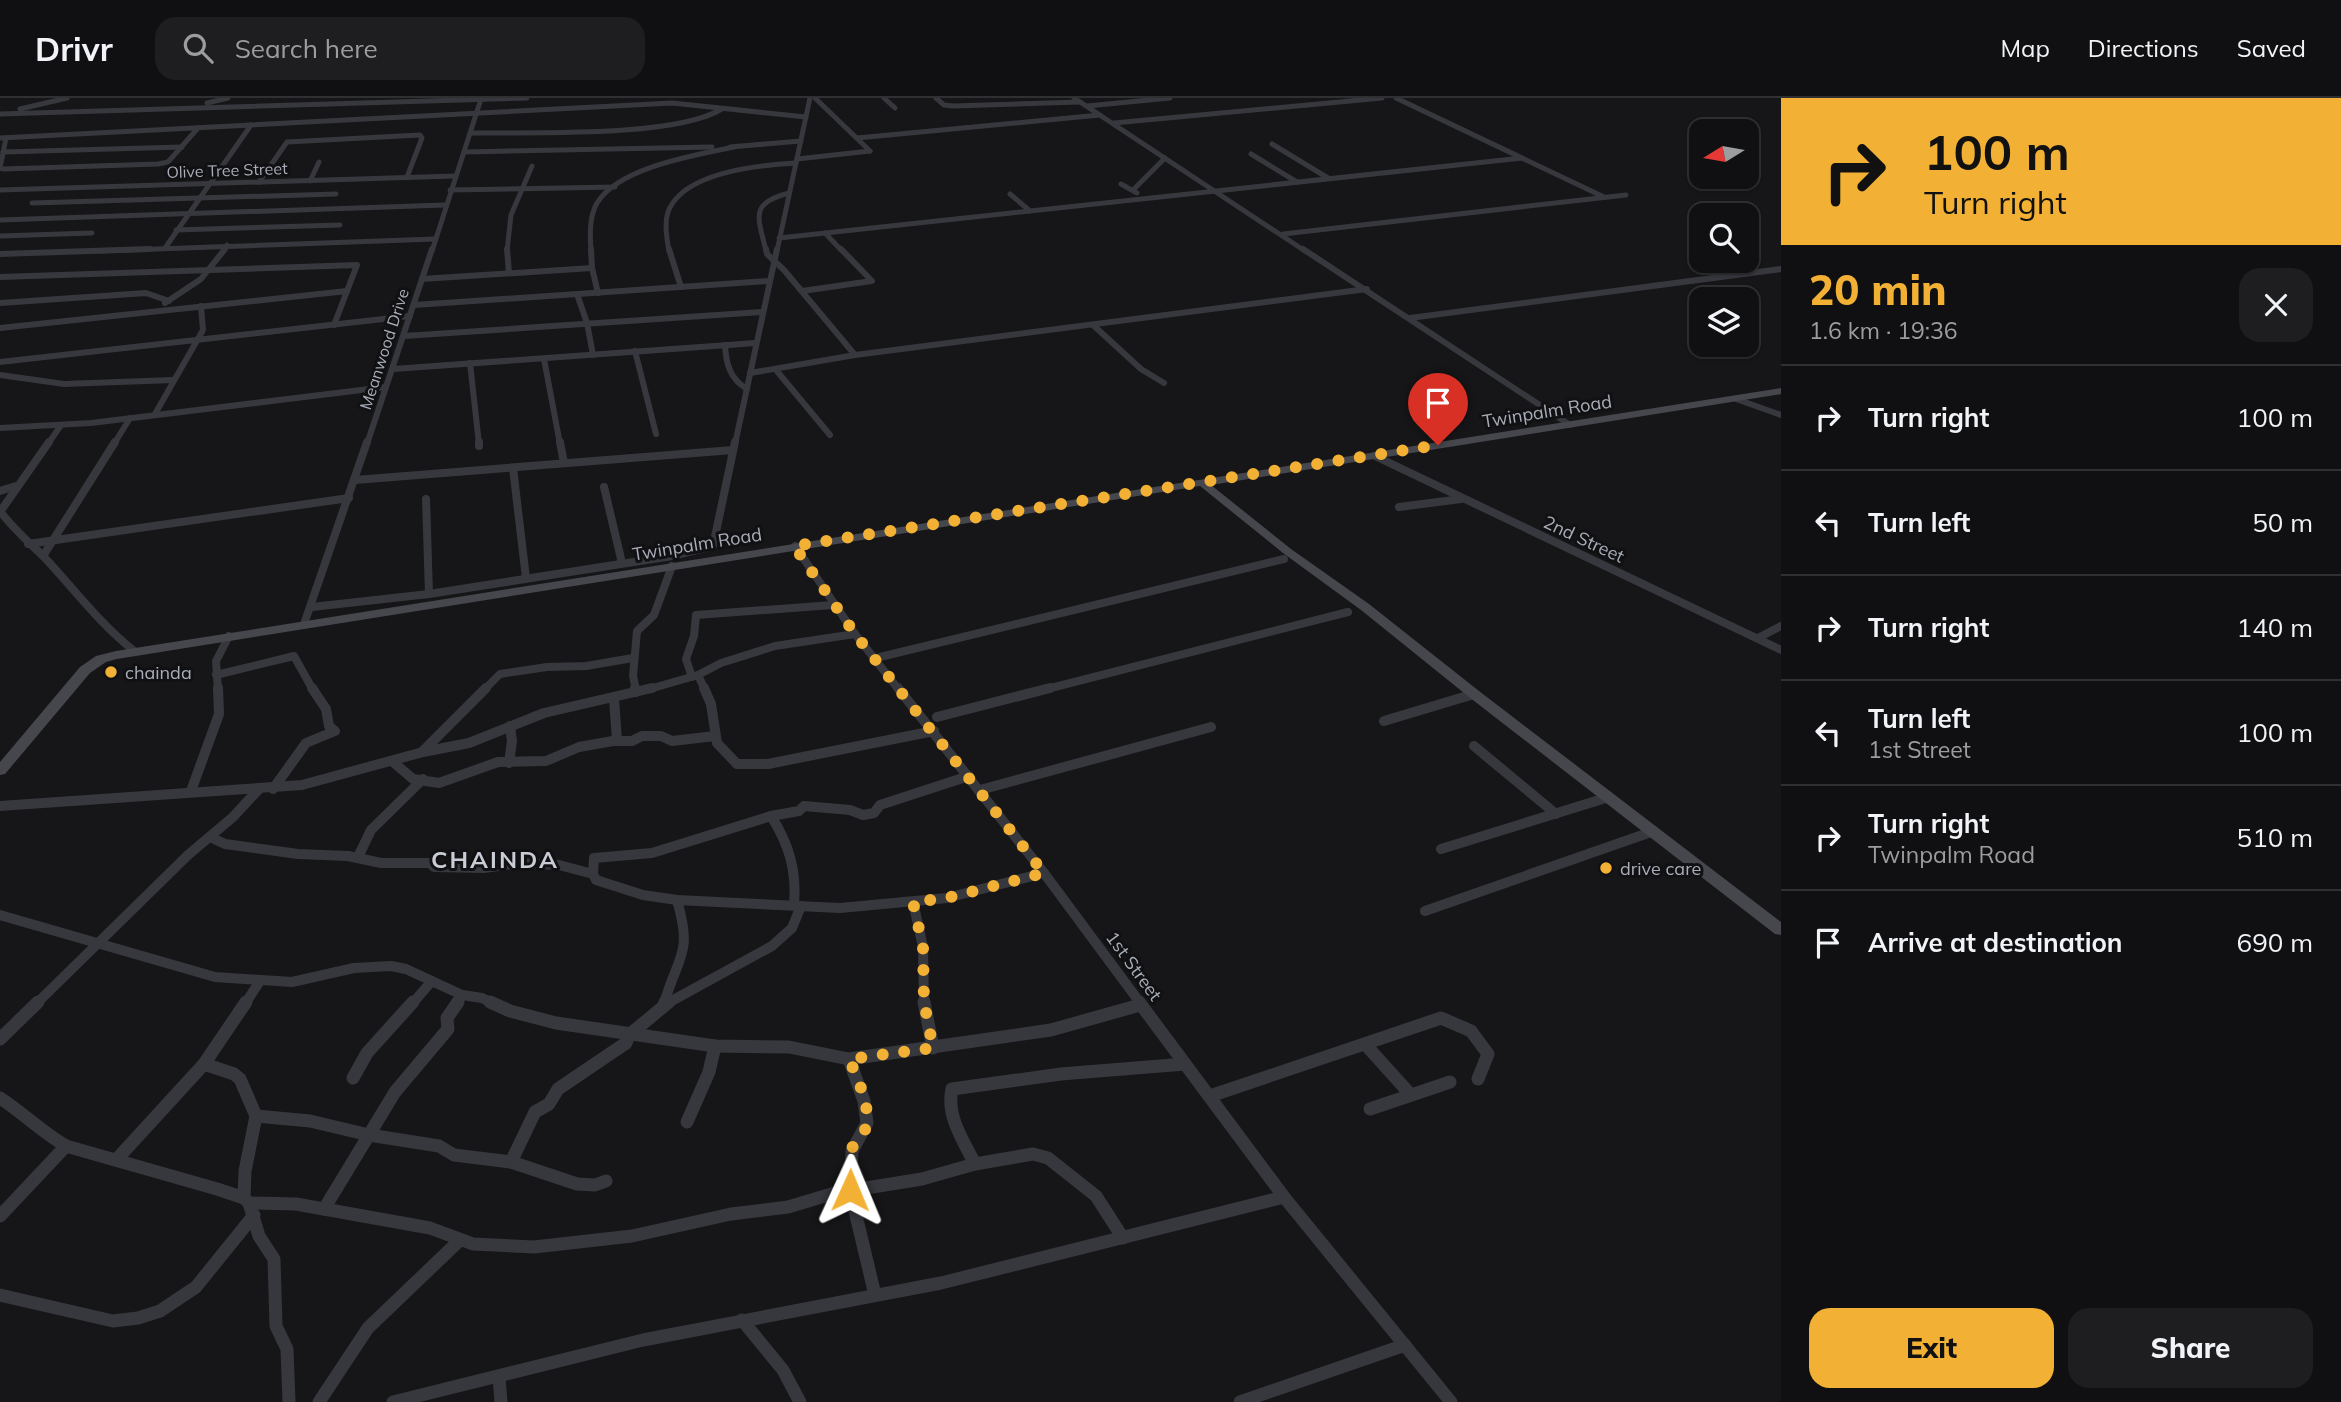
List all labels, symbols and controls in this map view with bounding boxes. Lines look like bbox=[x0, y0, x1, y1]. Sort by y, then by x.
search box bbox=[155, 17, 645, 80]
text: Drivr bbox=[35, 28, 113, 69]
icon: search bbox=[179, 29, 217, 67]
text: Search here bbox=[235, 32, 378, 65]
text: Map bbox=[2000, 33, 2050, 63]
text: Directions bbox=[2088, 33, 2199, 63]
text: Saved bbox=[2237, 33, 2306, 63]
north arrow bbox=[1689, 119, 1759, 189]
map controls bbox=[1689, 119, 1759, 357]
text: 100 m bbox=[1924, 121, 2070, 182]
icon: right bbox=[1809, 126, 1900, 217]
street label: Olive Tree Street bbox=[166, 158, 288, 182]
text: Turn right bbox=[1924, 182, 2067, 222]
button: search bbox=[1689, 203, 1759, 273]
text: 20 min bbox=[1809, 263, 1947, 316]
button: close bbox=[2239, 268, 2313, 342]
street label: Meanwood Drive bbox=[355, 286, 413, 412]
button: layers bbox=[1689, 287, 1759, 357]
text: 1.6 km · 19:36 bbox=[1809, 316, 1958, 345]
pin bbox=[1408, 373, 1468, 445]
icon: arrive bbox=[1419, 384, 1457, 422]
street label: Twinpalm Road bbox=[1481, 389, 1613, 433]
icon: right bbox=[1809, 399, 1847, 437]
text: Turn right bbox=[1868, 401, 1989, 434]
text: 100 m bbox=[2237, 401, 2313, 434]
icon: left bbox=[1809, 504, 1847, 542]
text: Turn left bbox=[1868, 506, 1970, 539]
text: 50 m bbox=[2252, 506, 2313, 539]
street label: 2nd Street bbox=[1540, 510, 1628, 568]
street label: Twinpalm Road bbox=[631, 522, 763, 566]
icon: right bbox=[1809, 609, 1847, 647]
text: Turn right bbox=[1868, 611, 1989, 644]
text: 140 m bbox=[2237, 611, 2313, 644]
place label: chainda bbox=[125, 661, 192, 684]
marker: chainda bbox=[103, 664, 119, 680]
text: Turn left bbox=[1868, 702, 1970, 735]
icon: left bbox=[1809, 714, 1847, 752]
text: 100 m bbox=[2237, 716, 2313, 749]
text: 1st Street bbox=[1868, 735, 1971, 764]
text: Turn right bbox=[1868, 807, 1989, 840]
icon: right bbox=[1809, 819, 1847, 857]
text: 510 m bbox=[2237, 821, 2313, 854]
text: Twinpalm Road bbox=[1868, 840, 2035, 869]
district label: CHAINDA bbox=[431, 844, 559, 874]
place label: drive care bbox=[1620, 857, 1701, 880]
marker: drive care bbox=[1598, 860, 1614, 876]
icon: arrive bbox=[1809, 924, 1847, 962]
text: Arrive at destination bbox=[1868, 926, 2123, 959]
text: 690 m bbox=[2237, 926, 2313, 959]
street label: 1st Street bbox=[1101, 927, 1167, 1005]
position arrow bbox=[813, 1153, 887, 1227]
button: Exit bbox=[1809, 1308, 2054, 1388]
button: Share bbox=[2068, 1308, 2313, 1388]

